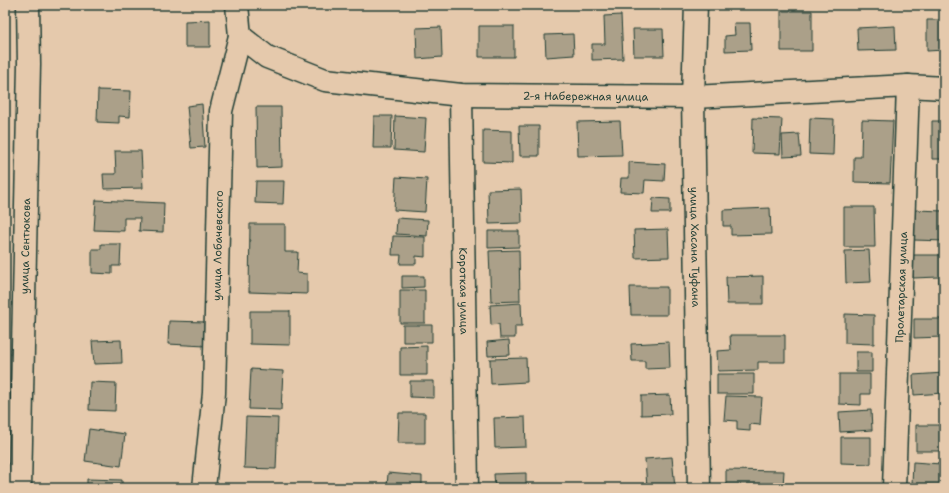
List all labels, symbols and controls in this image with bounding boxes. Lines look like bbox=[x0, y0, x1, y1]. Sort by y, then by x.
street label: 2-я Набережная улица bbox=[523, 88, 649, 104]
street label: улица Хасана Туфана bbox=[687, 187, 704, 307]
street label: улица Лобачевского bbox=[209, 190, 227, 301]
street label: улица Сентюкова bbox=[17, 198, 34, 294]
street label: Пролетарская улица bbox=[892, 231, 910, 343]
street label: Короткая улица bbox=[456, 247, 472, 335]

